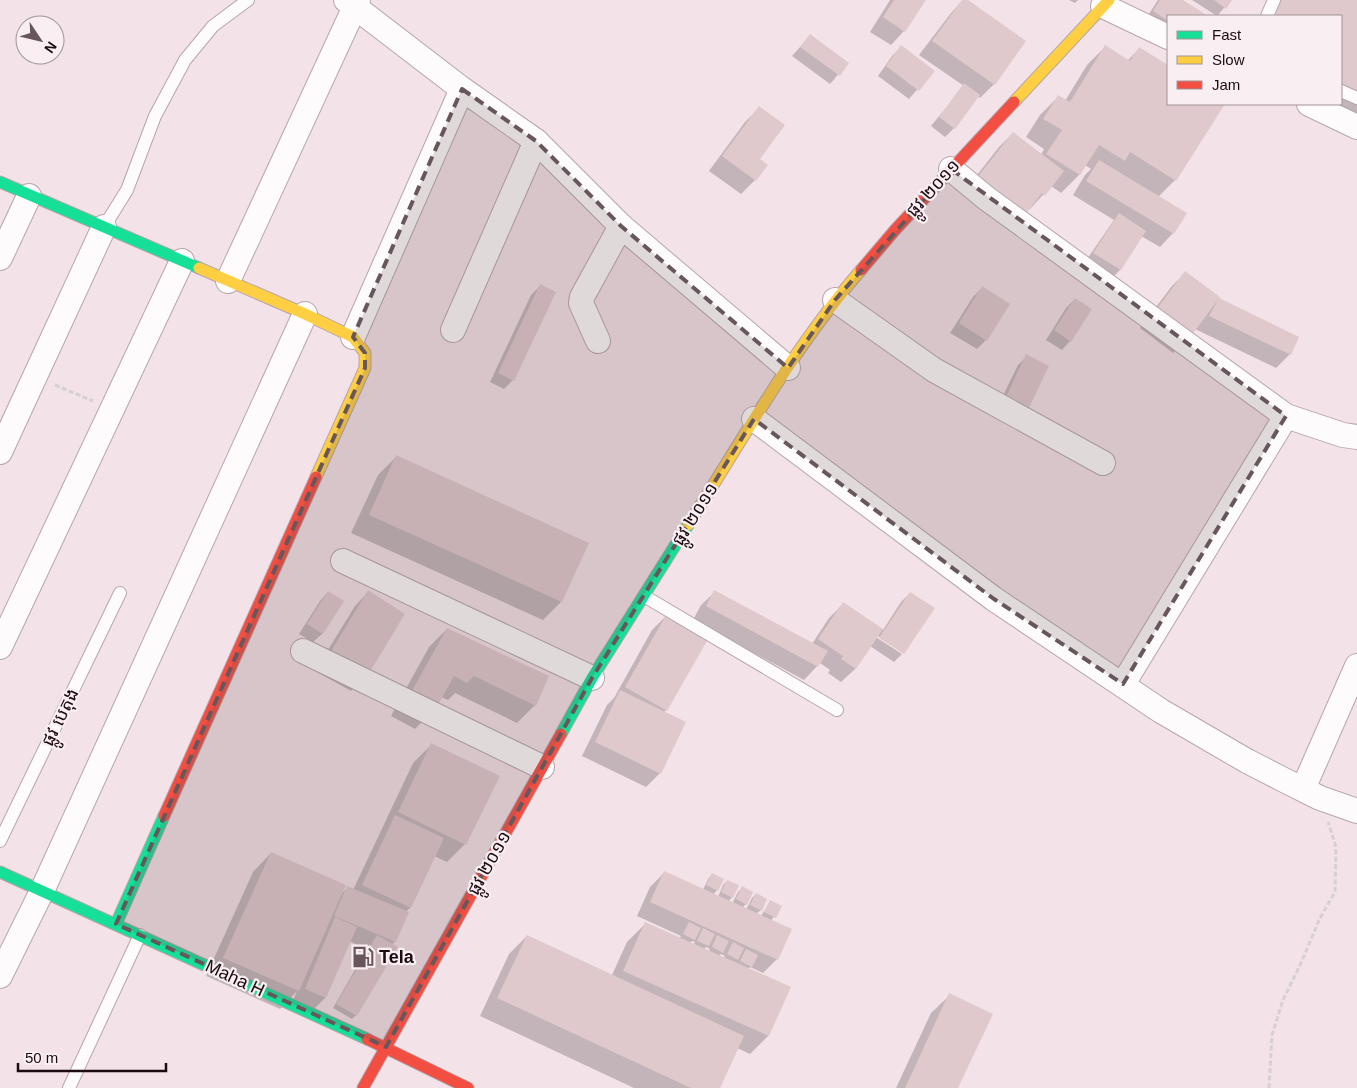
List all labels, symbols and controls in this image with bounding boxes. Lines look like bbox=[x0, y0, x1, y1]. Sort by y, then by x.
north arrow bbox=[15, 15, 65, 65]
legend bbox=[1167, 15, 1342, 105]
text: Fast bbox=[1212, 26, 1242, 43]
text: N bbox=[41, 39, 60, 56]
text: Slow bbox=[1212, 51, 1245, 68]
text: Jam bbox=[1212, 76, 1240, 93]
street label: ផ្លូវ ២០១១ bbox=[902, 155, 969, 225]
street label: ផ្លូវ ២០១១ bbox=[668, 479, 727, 552]
street label: ផ្លូវ បេតុង bbox=[37, 685, 88, 752]
street label: ផ្លូវ ២០១១ bbox=[463, 827, 520, 902]
fuel station icon: Tela bbox=[350, 944, 376, 970]
place label: Tela bbox=[379, 947, 415, 967]
street label: Maha H bbox=[202, 956, 268, 1000]
scale bar bbox=[18, 1040, 165, 1072]
text: 50 m bbox=[25, 1049, 58, 1066]

